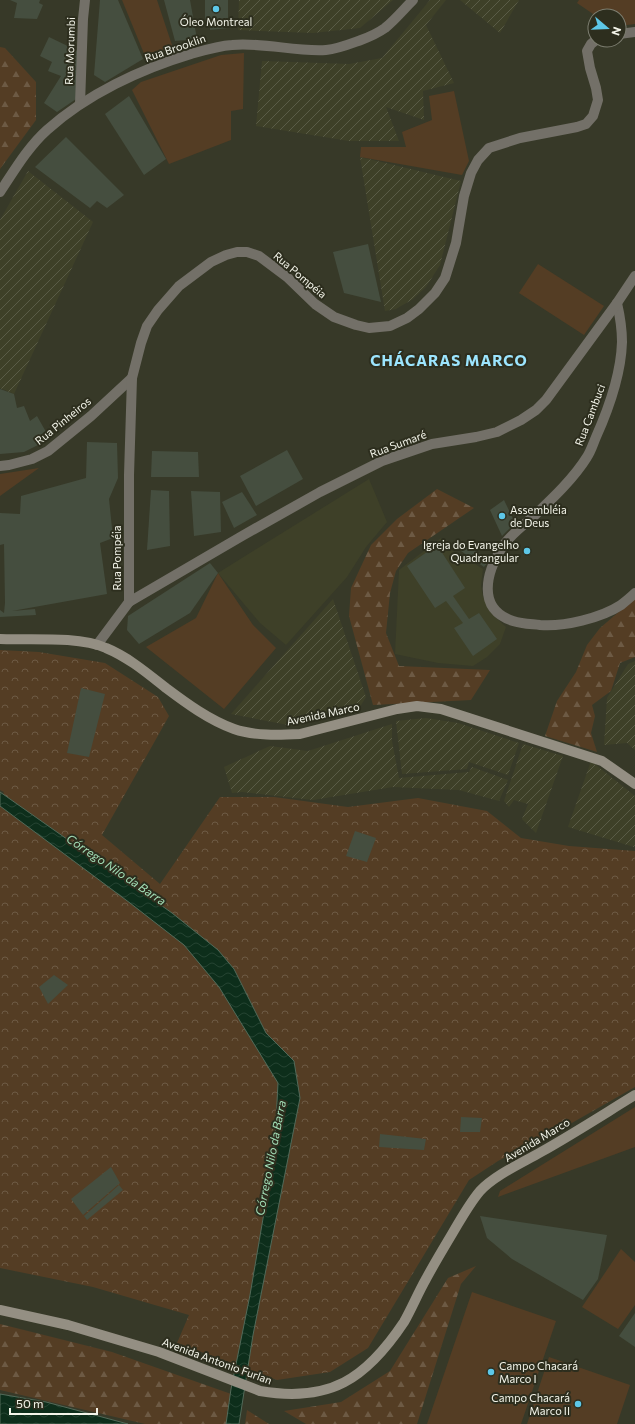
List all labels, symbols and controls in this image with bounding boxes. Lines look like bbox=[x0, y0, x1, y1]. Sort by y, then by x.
marker: Óleo Montreal bbox=[211, 4, 221, 14]
north arrow bbox=[587, 8, 627, 48]
place label: Óleo Montreal bbox=[180, 14, 252, 28]
street label: Rua Morumbi bbox=[62, 17, 77, 85]
text: N bbox=[609, 25, 624, 37]
street label: Rua Brooklin bbox=[143, 31, 207, 64]
street label: Rua Pompéia bbox=[271, 249, 329, 301]
district label: CHÁCARAS MARCO bbox=[370, 351, 528, 369]
street label: Rua Cambuci bbox=[572, 382, 607, 448]
street label: Rua Pinheiros bbox=[32, 394, 93, 447]
street label: Rua Sumaré bbox=[368, 427, 428, 460]
place label: Assembléia de Deus bbox=[510, 503, 567, 529]
marker: Assembléia de Deus bbox=[497, 511, 507, 521]
street label: Rua Pompéia bbox=[110, 525, 123, 591]
place label: Igreja do Evangelho Quadrangular bbox=[423, 538, 520, 564]
marker: Igreja do Evangelho Quadrangular bbox=[522, 546, 532, 556]
street label: Avenida Marco bbox=[285, 699, 361, 728]
water label: Córrego Nilo da Barra bbox=[64, 831, 169, 908]
water label: Córrego Nilo da Barra bbox=[252, 1099, 288, 1217]
street label: Avenida Marco bbox=[502, 1115, 572, 1164]
street label: Avenida Antonio Furlan bbox=[160, 1335, 274, 1386]
place label: Campo Chacará Marco I bbox=[499, 1359, 578, 1385]
marker: Campo Chacará Marco I bbox=[486, 1367, 496, 1377]
scale bar bbox=[10, 1390, 97, 1416]
place label: Campo Chacará Marco II bbox=[491, 1391, 570, 1417]
text: 50 m bbox=[16, 1396, 44, 1410]
marker: Campo Chacará Marco II bbox=[573, 1399, 583, 1409]

